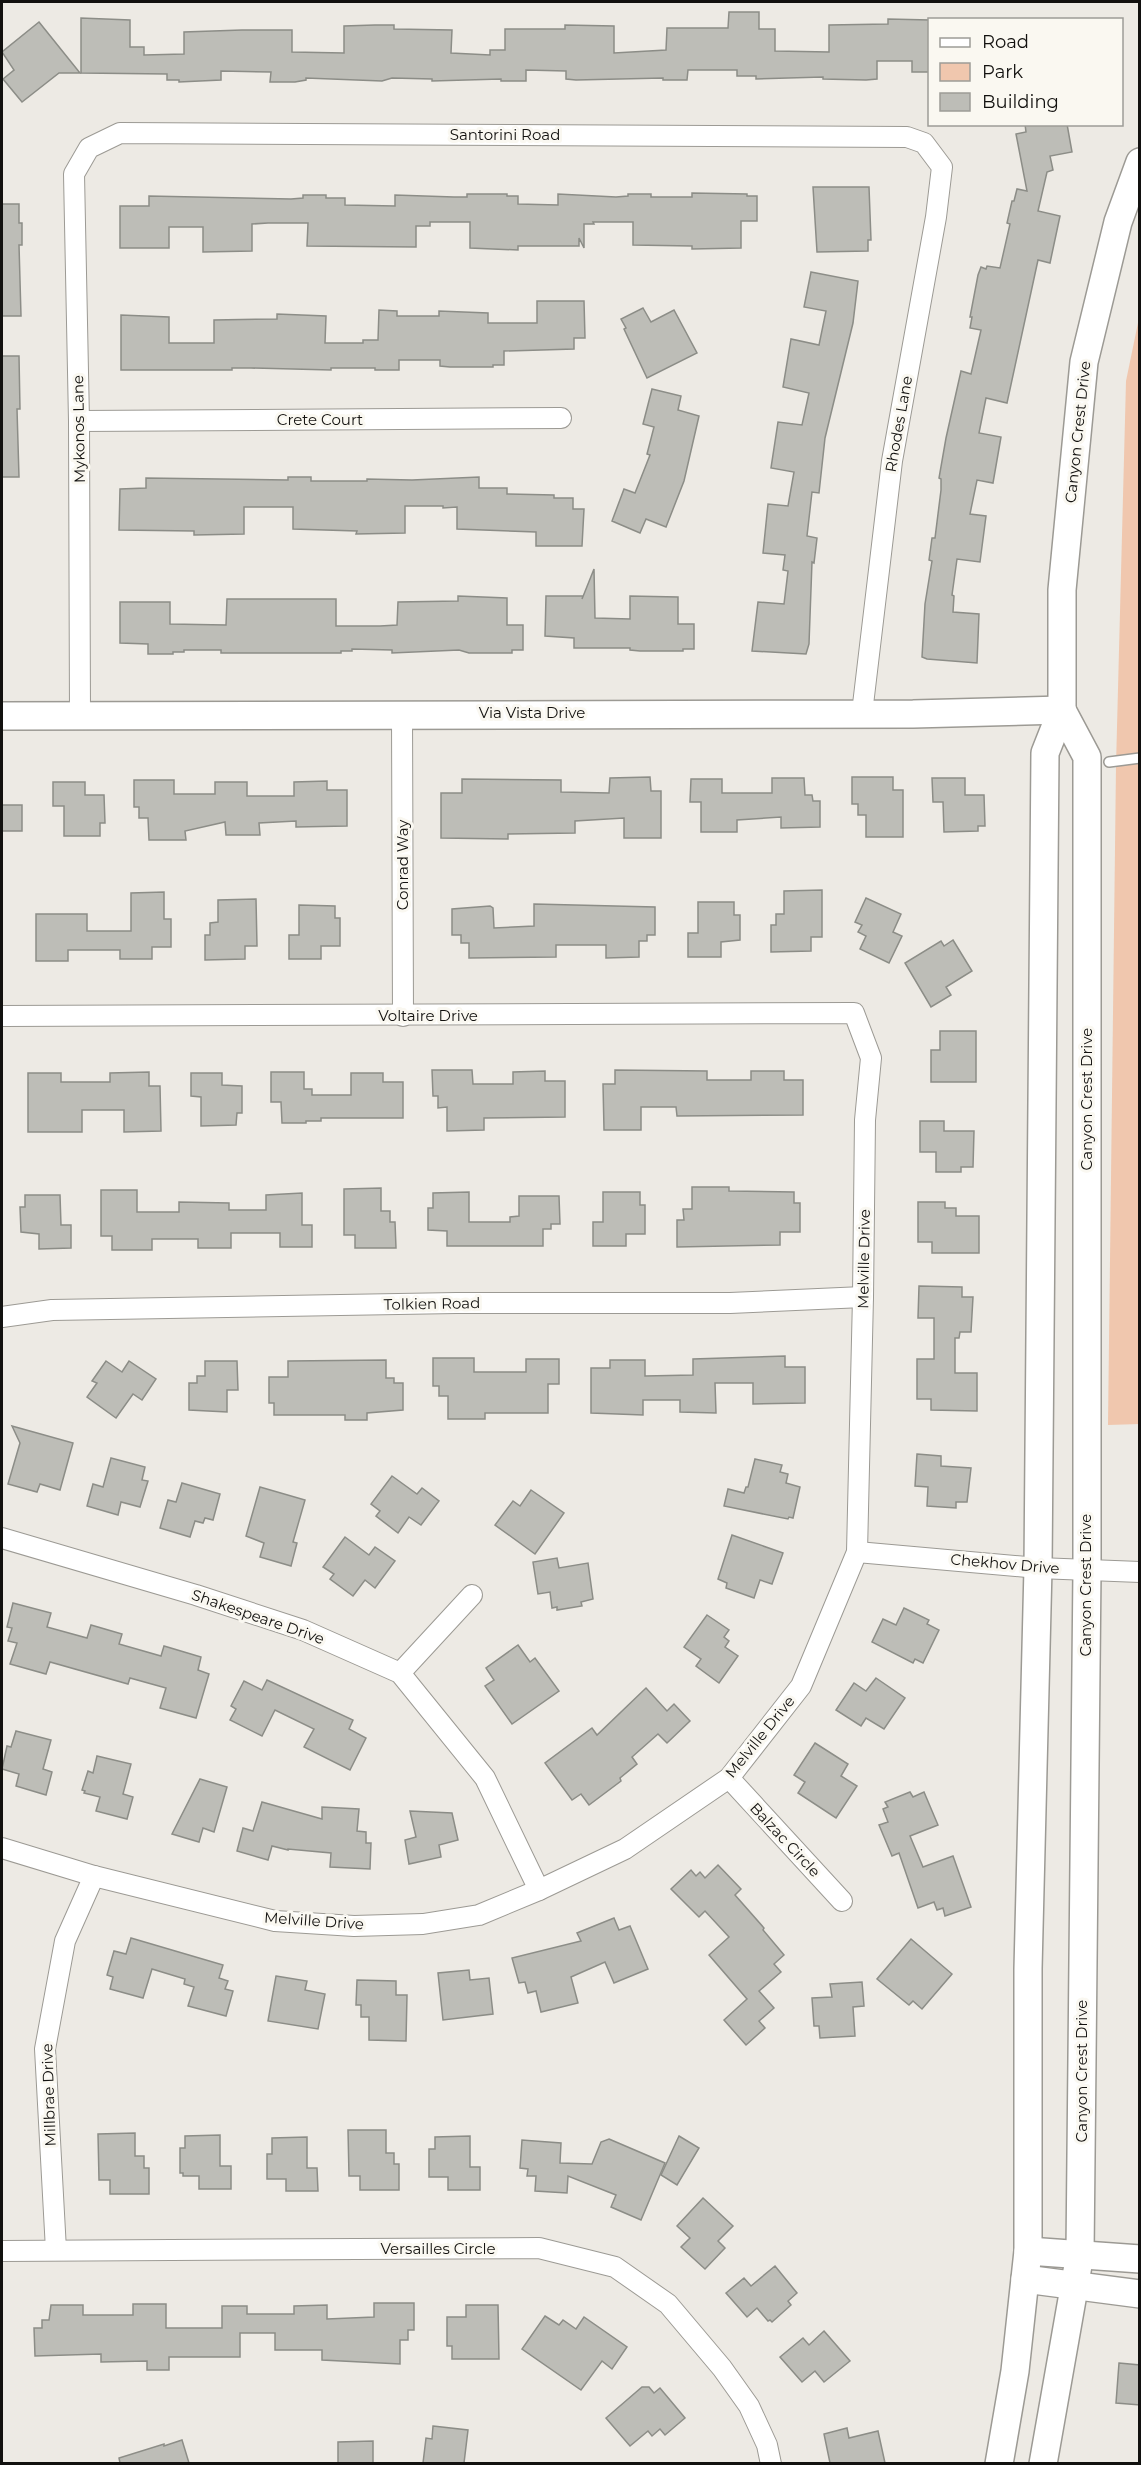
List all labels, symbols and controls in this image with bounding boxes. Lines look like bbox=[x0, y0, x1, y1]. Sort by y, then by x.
legend bbox=[928, 18, 1123, 126]
text: Road bbox=[982, 31, 1029, 53]
text: Park bbox=[982, 61, 1023, 83]
text: Building bbox=[982, 91, 1059, 113]
street label: Santorini Road bbox=[450, 125, 560, 144]
street label: Canyon Crest Drive bbox=[1061, 360, 1094, 504]
street label: Rhodes Lane bbox=[881, 374, 916, 474]
street label: Mykonos Lane bbox=[68, 375, 89, 483]
street label: Crete Court bbox=[277, 410, 363, 429]
street label: Via Vista Drive bbox=[479, 703, 585, 722]
street label: Conrad Way bbox=[393, 819, 412, 910]
street label: Voltaire Drive bbox=[378, 1006, 478, 1025]
street label: Canyon Crest Drive bbox=[1077, 1028, 1096, 1170]
street label: Melville Drive bbox=[853, 1209, 874, 1309]
street label: Tolkien Road bbox=[384, 1293, 480, 1314]
street label: Canyon Crest Drive bbox=[1076, 1514, 1095, 1656]
street label: Chekhov Drive bbox=[950, 1549, 1060, 1578]
street label: Shakespeare Drive bbox=[189, 1585, 327, 1648]
street label: Melville Drive bbox=[721, 1692, 798, 1781]
street label: Balzac Circle bbox=[746, 1798, 825, 1881]
street label: Melville Drive bbox=[264, 1908, 365, 1933]
street label: Canyon Crest Drive bbox=[1072, 2000, 1091, 2142]
street label: Millbrae Drive bbox=[37, 2043, 60, 2147]
street label: Versailles Circle bbox=[380, 2239, 496, 2258]

